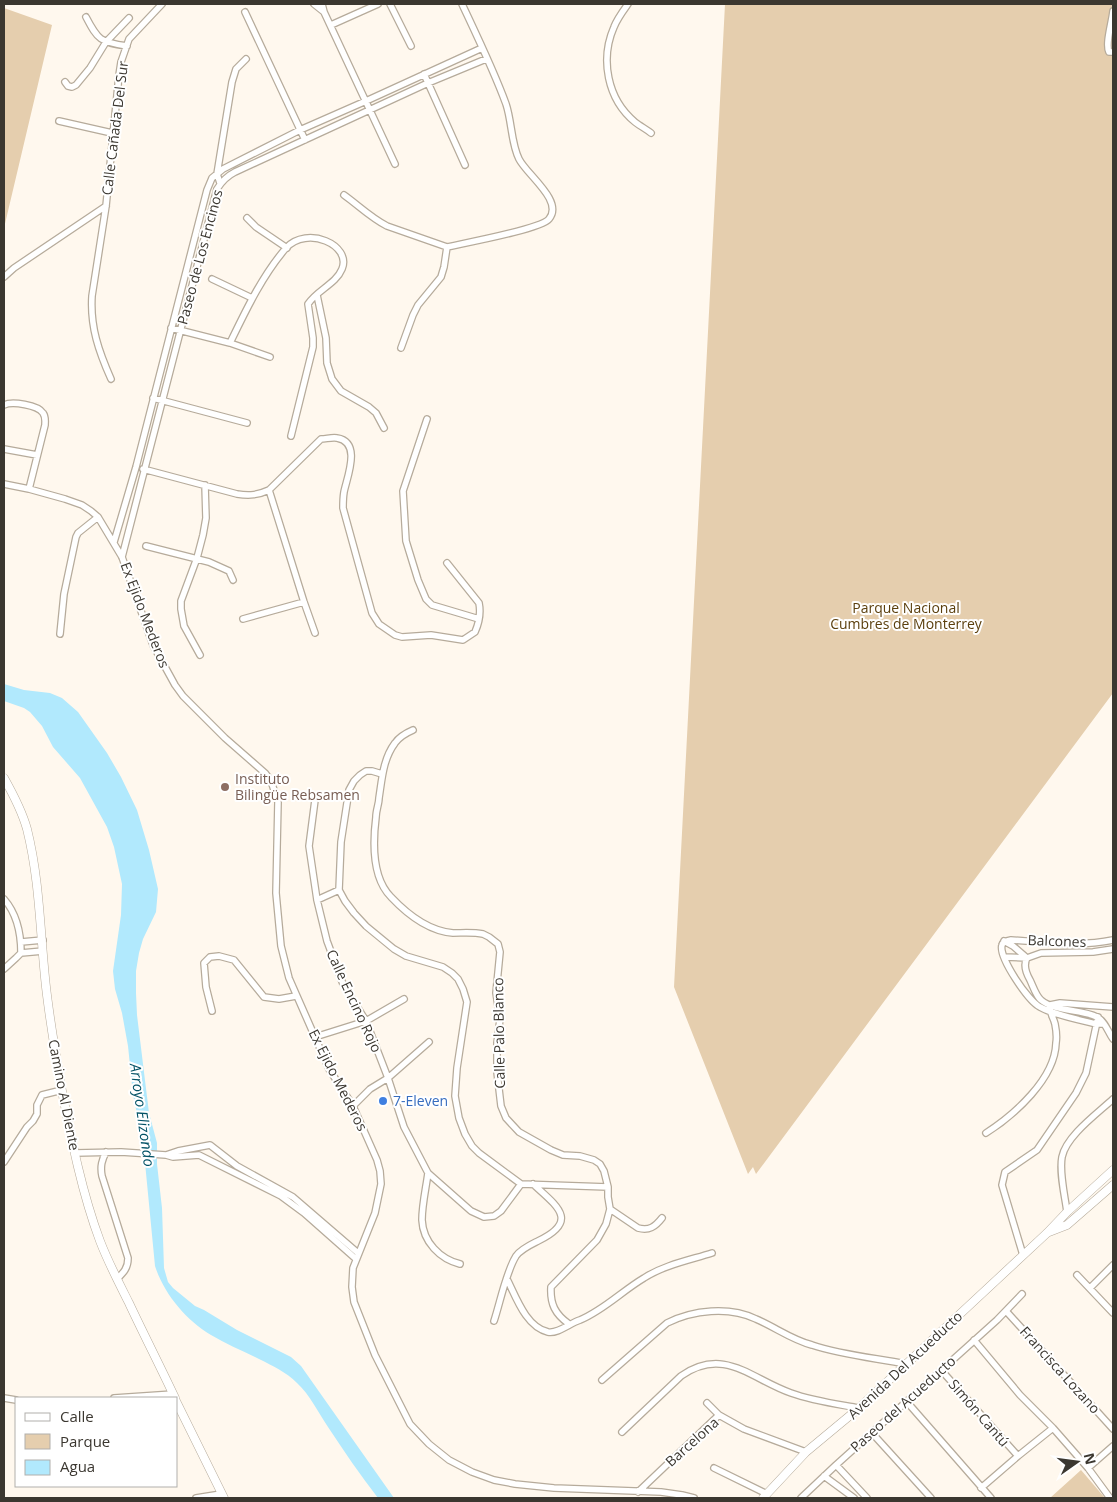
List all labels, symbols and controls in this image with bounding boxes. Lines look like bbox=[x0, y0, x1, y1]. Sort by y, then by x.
street label: Calle Cañada Del Sur bbox=[97, 59, 132, 196]
street label: Paseo de Los Encinos bbox=[172, 187, 227, 327]
street label: Ex Ejido Mederos bbox=[117, 559, 175, 671]
park label: Parque Nacional Cumbres de Monterrey bbox=[830, 598, 983, 633]
place label: Instituto Bilingüe Rebsamen bbox=[235, 769, 360, 804]
marker: Instituto Bilingüe Rebsamen bbox=[219, 781, 231, 793]
street label: Balcones bbox=[1027, 930, 1087, 951]
street label: Calle Encino Rojo bbox=[322, 946, 387, 1055]
street label: Calle Palo Blanco bbox=[488, 977, 509, 1089]
street label: Ex Ejido Mederos bbox=[305, 1026, 372, 1134]
street label: Camino Al Diente bbox=[44, 1038, 85, 1152]
water label: Arroyo Elizondo bbox=[126, 1061, 160, 1168]
place label: 7-Eleven bbox=[393, 1091, 448, 1110]
marker: 7-Eleven bbox=[377, 1095, 389, 1107]
street label: Avenida Del Acueducto bbox=[843, 1306, 966, 1423]
street label: Francisca Lozano bbox=[1016, 1322, 1105, 1417]
street label: Paseo del Acueducto bbox=[846, 1351, 959, 1456]
street label: Simón Cantú bbox=[945, 1375, 1014, 1450]
legend bbox=[15, 1397, 178, 1487]
text: Calle bbox=[60, 1406, 94, 1426]
street label: Barcelona bbox=[661, 1413, 722, 1471]
text: Parque bbox=[60, 1431, 110, 1451]
north arrow bbox=[1052, 1437, 1102, 1487]
text: N bbox=[1080, 1451, 1101, 1467]
text: Agua bbox=[60, 1456, 95, 1476]

